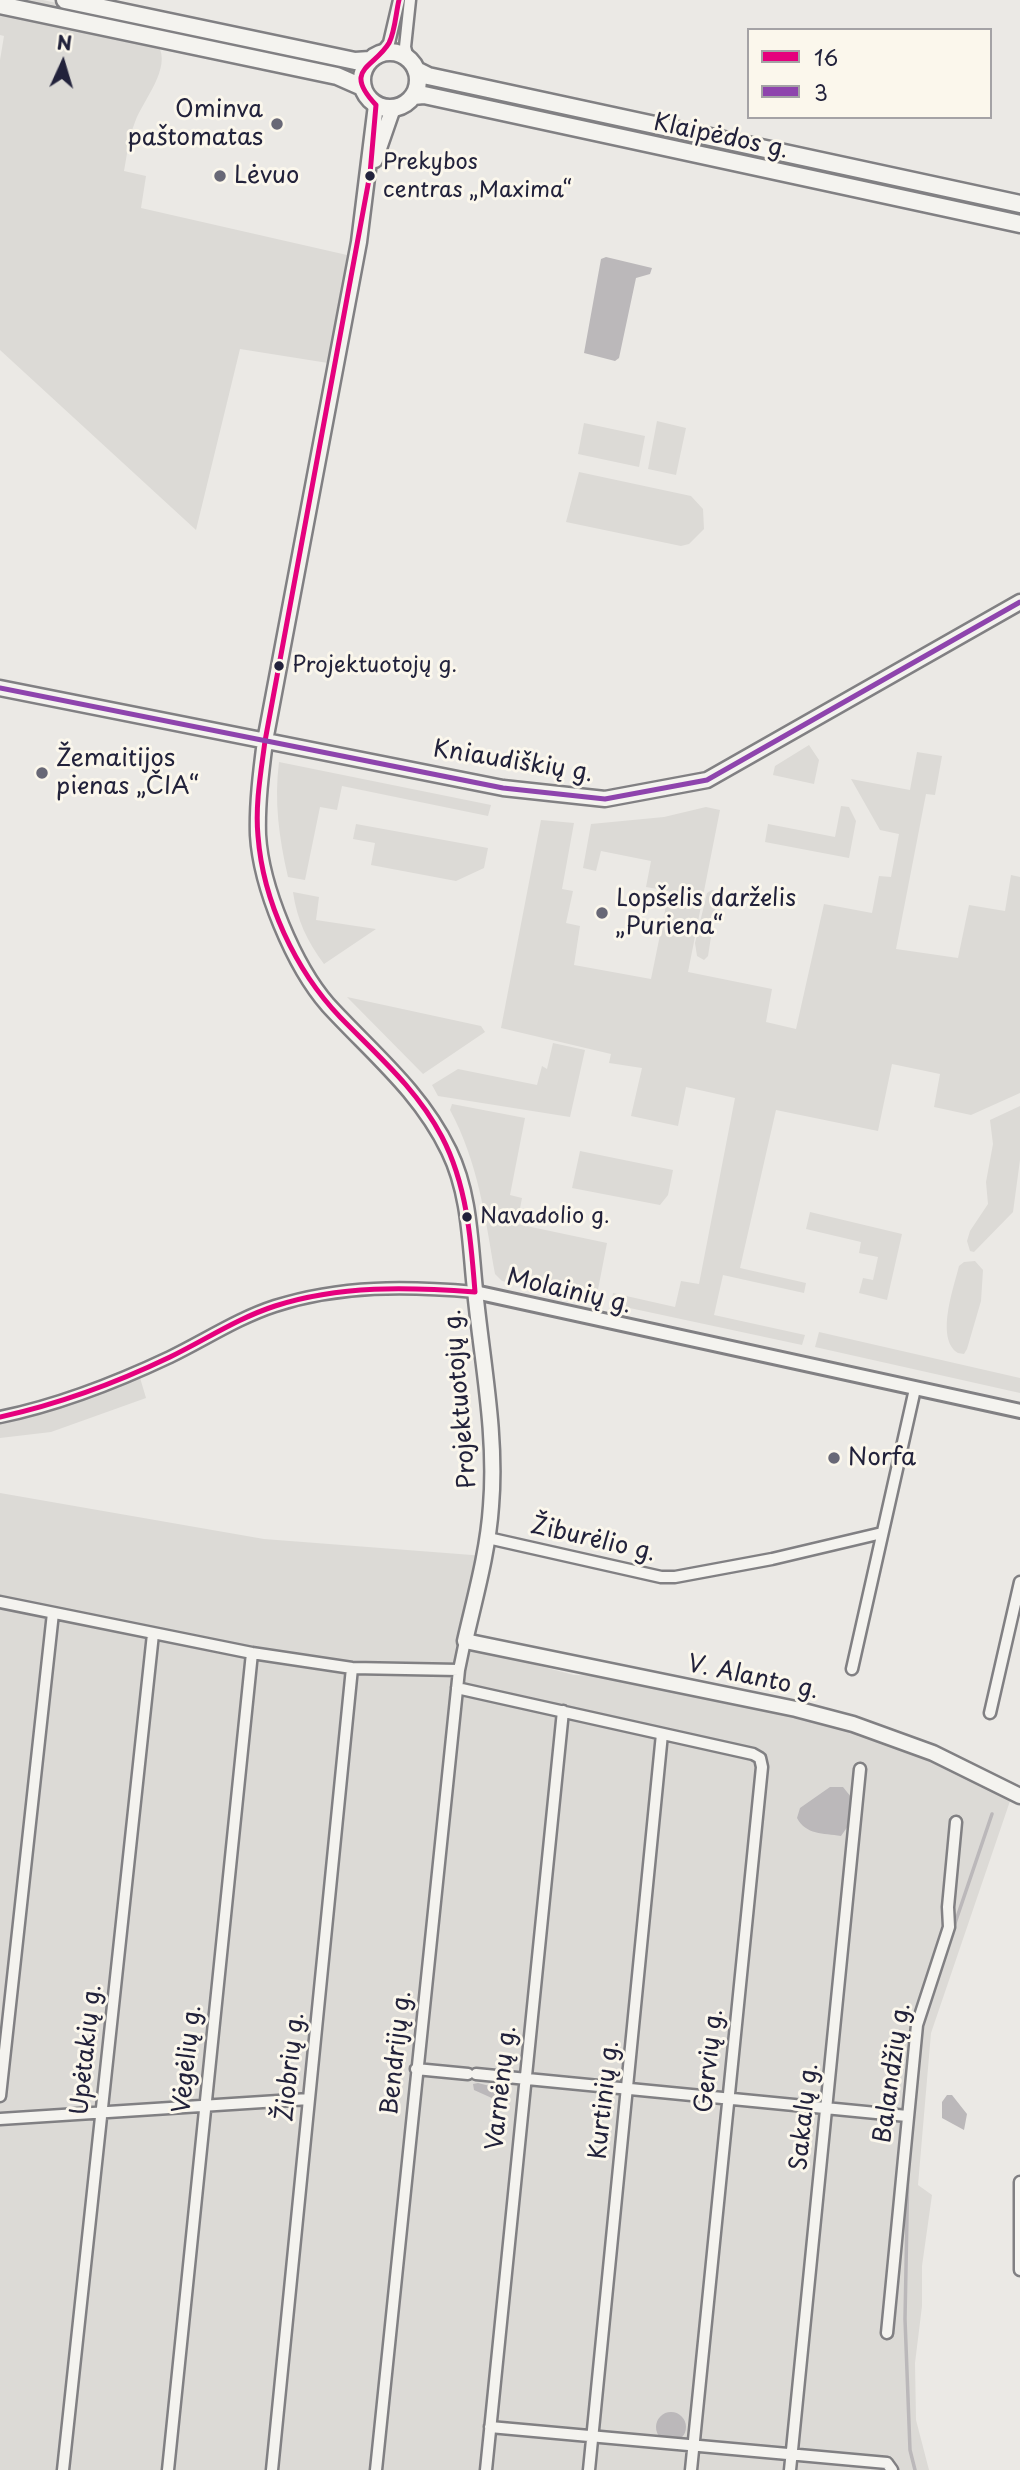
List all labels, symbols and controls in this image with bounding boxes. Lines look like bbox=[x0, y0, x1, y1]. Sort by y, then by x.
north arrow bbox=[28, 28, 98, 98]
text: N bbox=[56, 28, 73, 57]
legend bbox=[747, 28, 992, 119]
text: 16 bbox=[814, 41, 838, 73]
text: 3 bbox=[814, 76, 828, 108]
place label: Ominva paštomatas bbox=[127, 96, 263, 152]
street label: Klaipėdos g. bbox=[651, 109, 791, 165]
marker: Ominva paštomatas bbox=[269, 116, 285, 132]
place label: Prekybos centras „Maxima“ bbox=[383, 150, 572, 202]
place label: Lėvuo bbox=[234, 162, 299, 190]
marker: Lėvuo bbox=[212, 168, 228, 184]
marker: Prekybos centras „Maxima“ bbox=[363, 169, 377, 183]
place label: Projektuotojų g. bbox=[292, 653, 457, 679]
marker: Projektuotojų g. bbox=[272, 659, 286, 673]
street label: Kniaudiškių g. bbox=[431, 735, 595, 789]
place label: Žemaitijos pienas „ČIA“ bbox=[56, 745, 199, 801]
marker: Žemaitijos pienas „ČIA“ bbox=[34, 765, 50, 781]
place label: Lopšelis darželis „Puriena“ bbox=[616, 885, 796, 941]
marker: Lopšelis darželis „Puriena“ bbox=[594, 905, 610, 921]
place label: Navadolio g. bbox=[480, 1204, 610, 1230]
marker: Navadolio g. bbox=[460, 1210, 474, 1224]
street label: Molainių g. bbox=[504, 1264, 634, 1320]
street label: Projektuotojų g. bbox=[439, 1308, 483, 1490]
place label: Norfa bbox=[848, 1444, 916, 1472]
marker: Norfa bbox=[826, 1450, 842, 1466]
street label: Žiburėlio g. bbox=[528, 1512, 658, 1568]
street label: V. Alanto g. bbox=[685, 1650, 821, 1706]
street label: Upėtakių g. bbox=[66, 1983, 108, 2117]
street label: Bendrijų g. bbox=[376, 1989, 418, 2117]
street label: Balandžių g. bbox=[869, 2001, 917, 2145]
street label: Vėgėlių g. bbox=[168, 2003, 208, 2115]
street label: Gervių g. bbox=[690, 2008, 730, 2114]
street label: Žiobrių g. bbox=[271, 2011, 311, 2123]
street label: Varnėnų g. bbox=[481, 2024, 523, 2152]
street label: Kurtinių g. bbox=[584, 2039, 626, 2161]
street label: Sakalų g. bbox=[785, 2062, 825, 2172]

